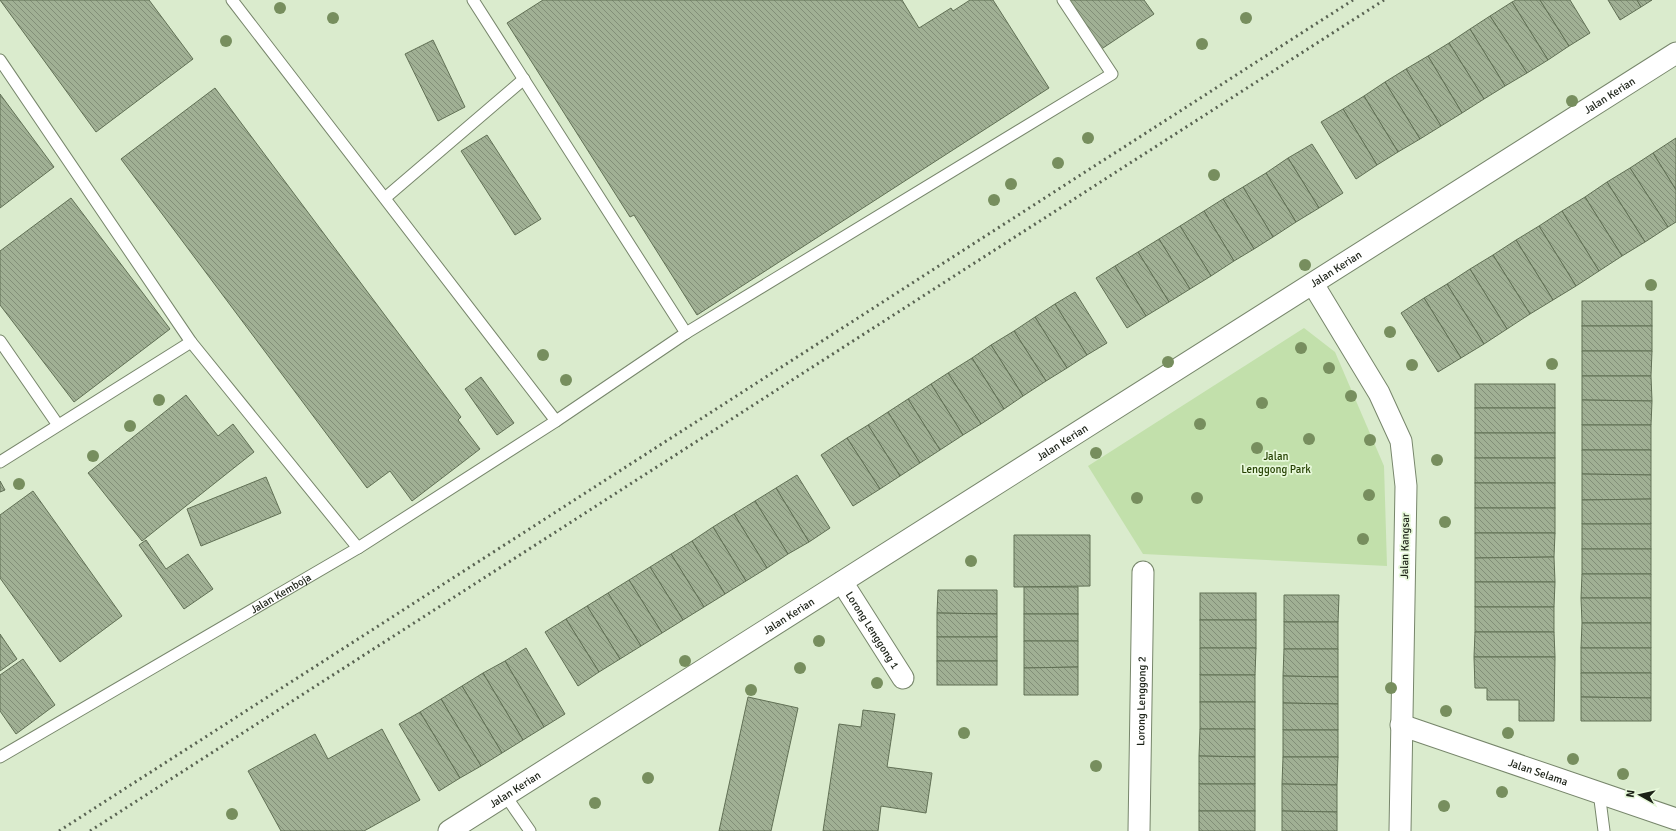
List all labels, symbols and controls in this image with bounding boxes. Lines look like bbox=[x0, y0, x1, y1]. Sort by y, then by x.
street label: Jalan Kerian bbox=[1581, 74, 1637, 116]
street label: Jalan Kerian bbox=[1308, 248, 1364, 290]
street label: Jalan Kerian bbox=[1034, 421, 1090, 463]
park label: Jalan Lenggong Park bbox=[1241, 450, 1311, 476]
street label: Jalan Kangsar bbox=[1398, 513, 1412, 579]
street label: Jalan Kemboja bbox=[248, 570, 314, 616]
street label: Lorong Lenggong 1 bbox=[843, 589, 902, 671]
street label: Jalan Kerian bbox=[760, 595, 817, 637]
street label: Lorong Lenggong 2 bbox=[1134, 656, 1148, 746]
street label: Jalan Selama bbox=[1507, 756, 1570, 788]
street label: Jalan Kerian bbox=[487, 768, 543, 810]
north arrow bbox=[1620, 775, 1660, 815]
text: N bbox=[1624, 789, 1638, 798]

